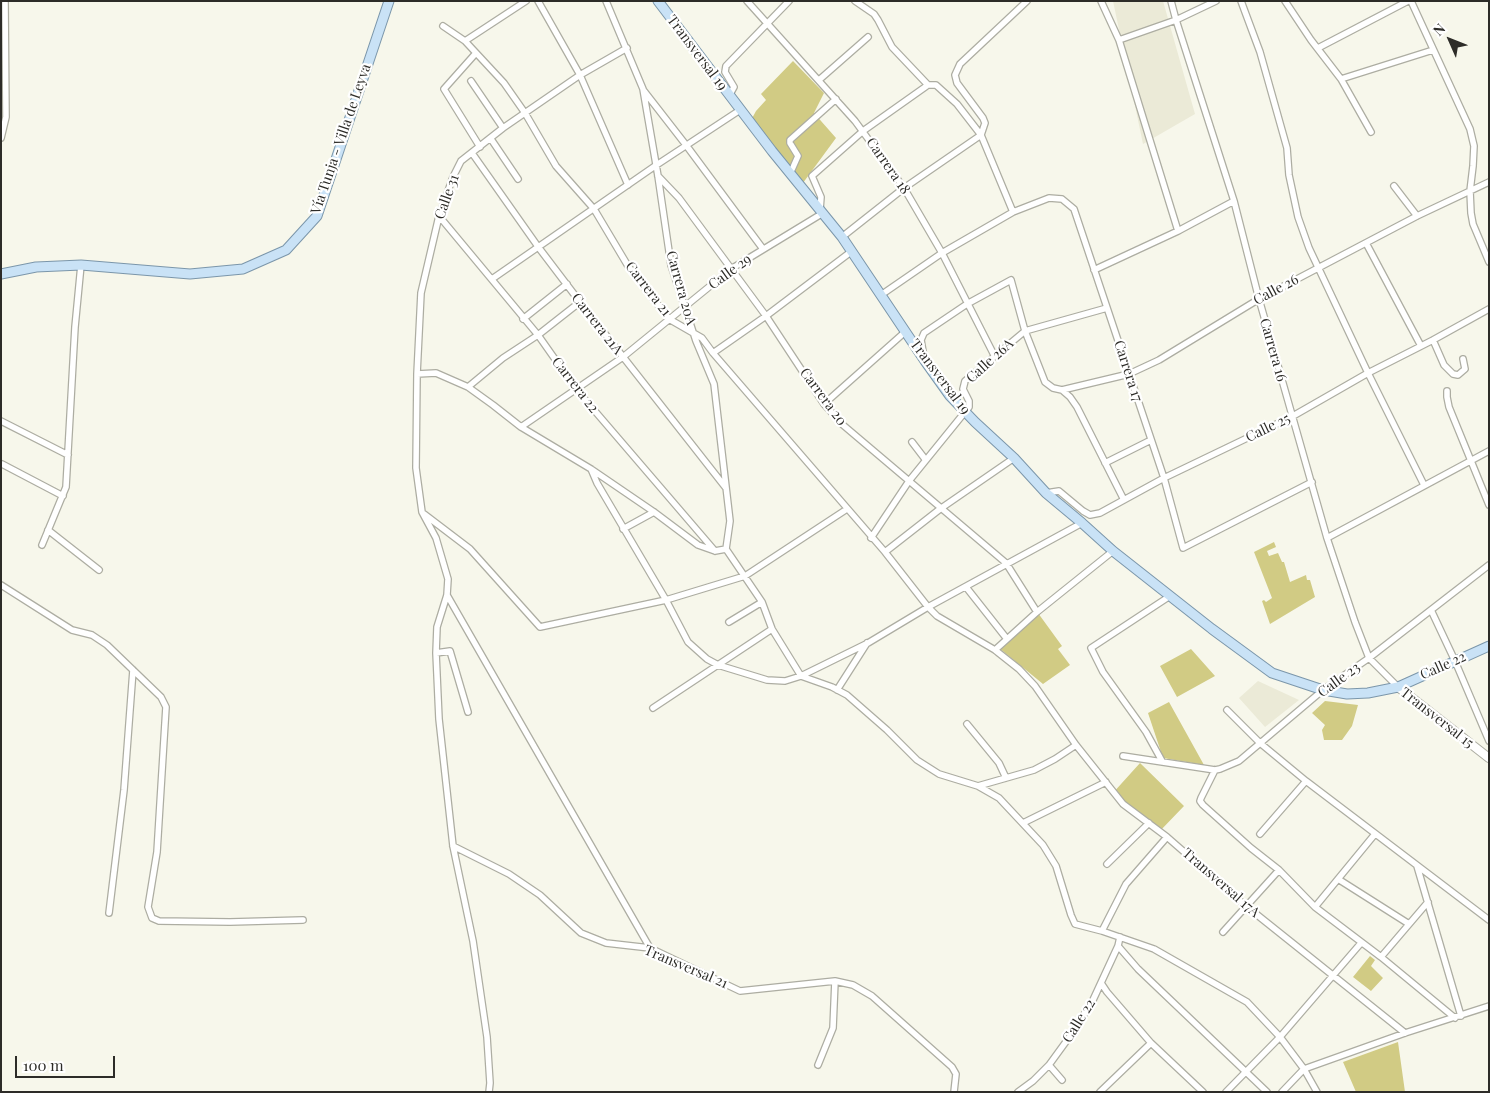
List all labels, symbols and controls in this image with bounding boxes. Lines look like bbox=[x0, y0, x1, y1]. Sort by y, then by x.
street label: Transversal 19 bbox=[663, 12, 731, 94]
north arrow bbox=[1425, 15, 1475, 65]
text: N bbox=[1428, 19, 1449, 39]
street label: Vía Tunja - Villa de Leyva bbox=[307, 62, 375, 216]
street label: Carrera 18 bbox=[862, 135, 914, 197]
street label: Calle 31 bbox=[431, 172, 463, 222]
street label: Carrera 20A bbox=[662, 249, 700, 327]
street label: Calle 29 bbox=[705, 251, 755, 293]
street label: Carrera 21 bbox=[622, 258, 674, 320]
street label: Calle 26 bbox=[1250, 271, 1302, 309]
street label: Carrera 21A bbox=[568, 290, 626, 358]
street label: Carrera 16 bbox=[1256, 316, 1290, 384]
street label: Calle 26A bbox=[963, 335, 1017, 387]
street label: Transversal 19 bbox=[906, 336, 974, 418]
street label: Carrera 17 bbox=[1110, 338, 1146, 404]
street label: Carrera 22 bbox=[548, 354, 602, 416]
street label: Carrera 20 bbox=[796, 365, 850, 429]
street label: Calle 25 bbox=[1243, 410, 1293, 446]
street label: Calle 22 bbox=[1417, 648, 1469, 684]
street label: Calle 23 bbox=[1315, 659, 1363, 701]
street label: Transversal 15 bbox=[1397, 684, 1477, 752]
street label: Transversal 17A bbox=[1179, 845, 1263, 921]
street label: Transversal 21 bbox=[642, 942, 730, 992]
street label: Calle 22 bbox=[1059, 996, 1099, 1046]
scale bar bbox=[18, 1046, 118, 1078]
text: 100 m bbox=[23, 1055, 64, 1075]

